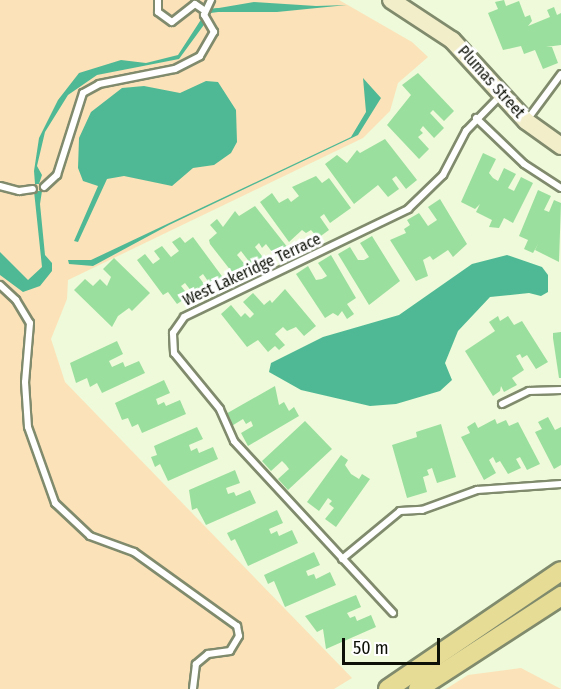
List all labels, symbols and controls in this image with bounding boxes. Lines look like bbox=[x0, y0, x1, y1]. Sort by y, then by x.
street label: Plumas Street bbox=[453, 42, 529, 122]
street label: West Lakeridge Terrace bbox=[180, 230, 324, 310]
scale bar bbox=[345, 626, 442, 664]
text: 50 m bbox=[353, 637, 389, 659]

